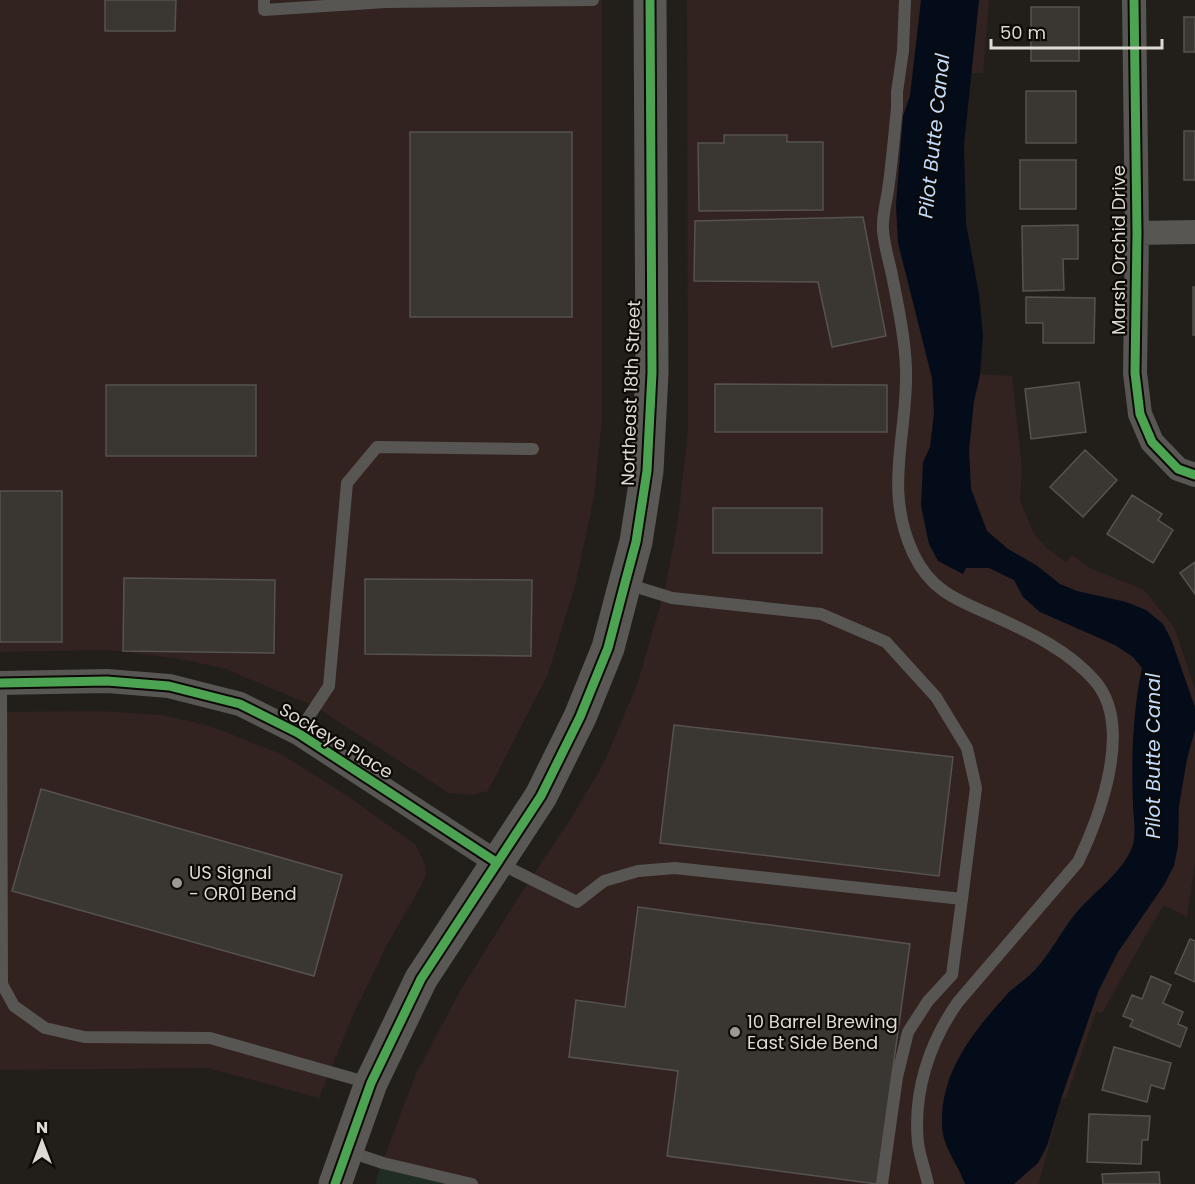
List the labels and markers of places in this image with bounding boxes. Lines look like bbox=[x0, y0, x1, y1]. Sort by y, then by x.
place label: US Signal - OR01 Bend bbox=[189, 860, 297, 906]
marker: US Signal - OR01 Bend bbox=[170, 876, 184, 890]
place label: 10 Barrel Brewing East Side Bend bbox=[747, 1009, 898, 1055]
marker: 10 Barrel Brewing East Side Bend bbox=[728, 1025, 742, 1039]

